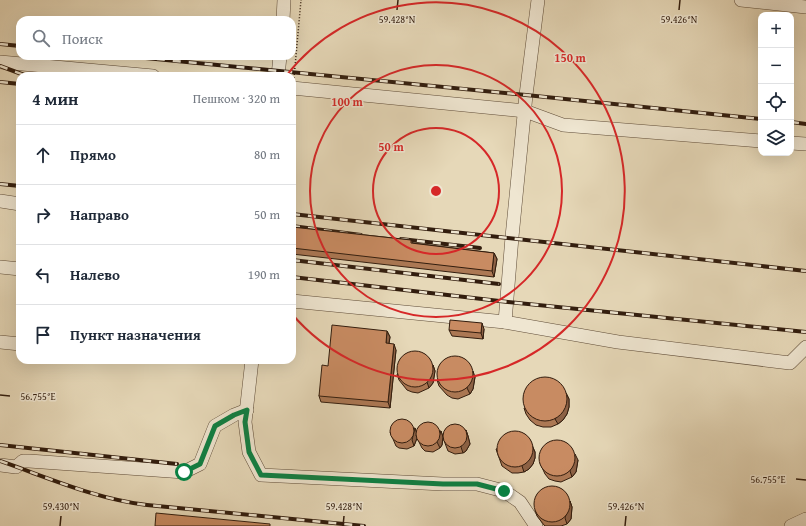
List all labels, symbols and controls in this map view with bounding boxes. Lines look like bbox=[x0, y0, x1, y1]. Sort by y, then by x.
text: 59.428°N bbox=[379, 12, 416, 27]
text: 59.426°N bbox=[661, 12, 698, 27]
map controls bbox=[758, 12, 794, 156]
button: + bbox=[758, 12, 794, 48]
search box bbox=[16, 16, 296, 60]
icon: search bbox=[30, 27, 52, 49]
text: Поиск bbox=[62, 28, 103, 49]
button: − bbox=[758, 48, 794, 84]
text: 150 m bbox=[554, 49, 587, 66]
button: locate bbox=[758, 84, 794, 120]
text: 4 мин bbox=[32, 86, 78, 111]
text: Пешком · 320 m bbox=[193, 89, 280, 108]
text: 100 m bbox=[331, 93, 364, 110]
button: layers bbox=[758, 120, 794, 156]
text: 50 m bbox=[378, 138, 404, 155]
icon: ahead bbox=[32, 144, 54, 166]
text: Прямо bbox=[70, 144, 116, 165]
text: 80 m bbox=[254, 145, 280, 164]
centre of rings bbox=[429, 184, 443, 198]
icon: right bbox=[32, 204, 54, 226]
text: Направо bbox=[70, 204, 129, 225]
text: 50 m bbox=[254, 205, 280, 224]
icon: left bbox=[32, 264, 54, 286]
text: Налево bbox=[70, 264, 120, 285]
text: 190 m bbox=[248, 265, 280, 284]
icon: arrive bbox=[32, 324, 54, 346]
text: Пункт назначения bbox=[70, 324, 201, 345]
text: 56.755°E bbox=[20, 389, 56, 404]
route start bbox=[175, 463, 193, 481]
text: 56.755°E bbox=[750, 472, 786, 487]
route end bbox=[495, 482, 513, 500]
text: 59.430°N bbox=[43, 499, 80, 514]
text: 59.428°N bbox=[326, 499, 363, 514]
text: 59.426°N bbox=[608, 499, 645, 514]

